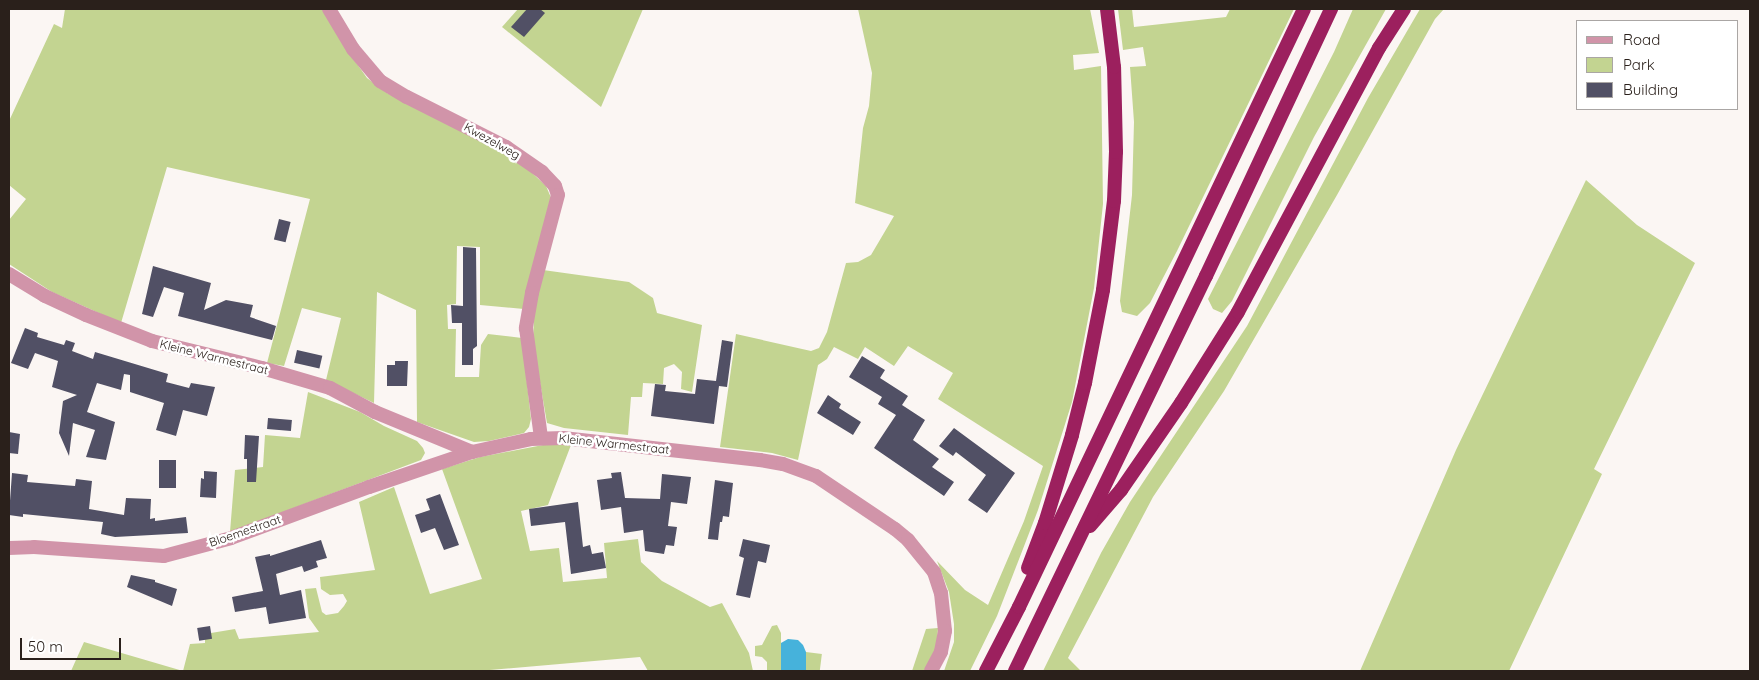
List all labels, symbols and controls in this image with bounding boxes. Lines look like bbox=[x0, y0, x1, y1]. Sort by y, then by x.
legend bbox=[1576, 20, 1739, 110]
text: Road bbox=[1623, 30, 1660, 49]
text: Park bbox=[1623, 55, 1655, 74]
text: Building bbox=[1623, 80, 1678, 99]
street label: Kwezelweg bbox=[461, 120, 523, 162]
street label: Kleine Warmestraat bbox=[158, 337, 270, 377]
street label: Kleine Warmestraat bbox=[558, 431, 670, 457]
street label: Bloemestraat bbox=[207, 512, 283, 550]
scale bar bbox=[22, 628, 124, 660]
text: 50 m bbox=[28, 637, 63, 656]

